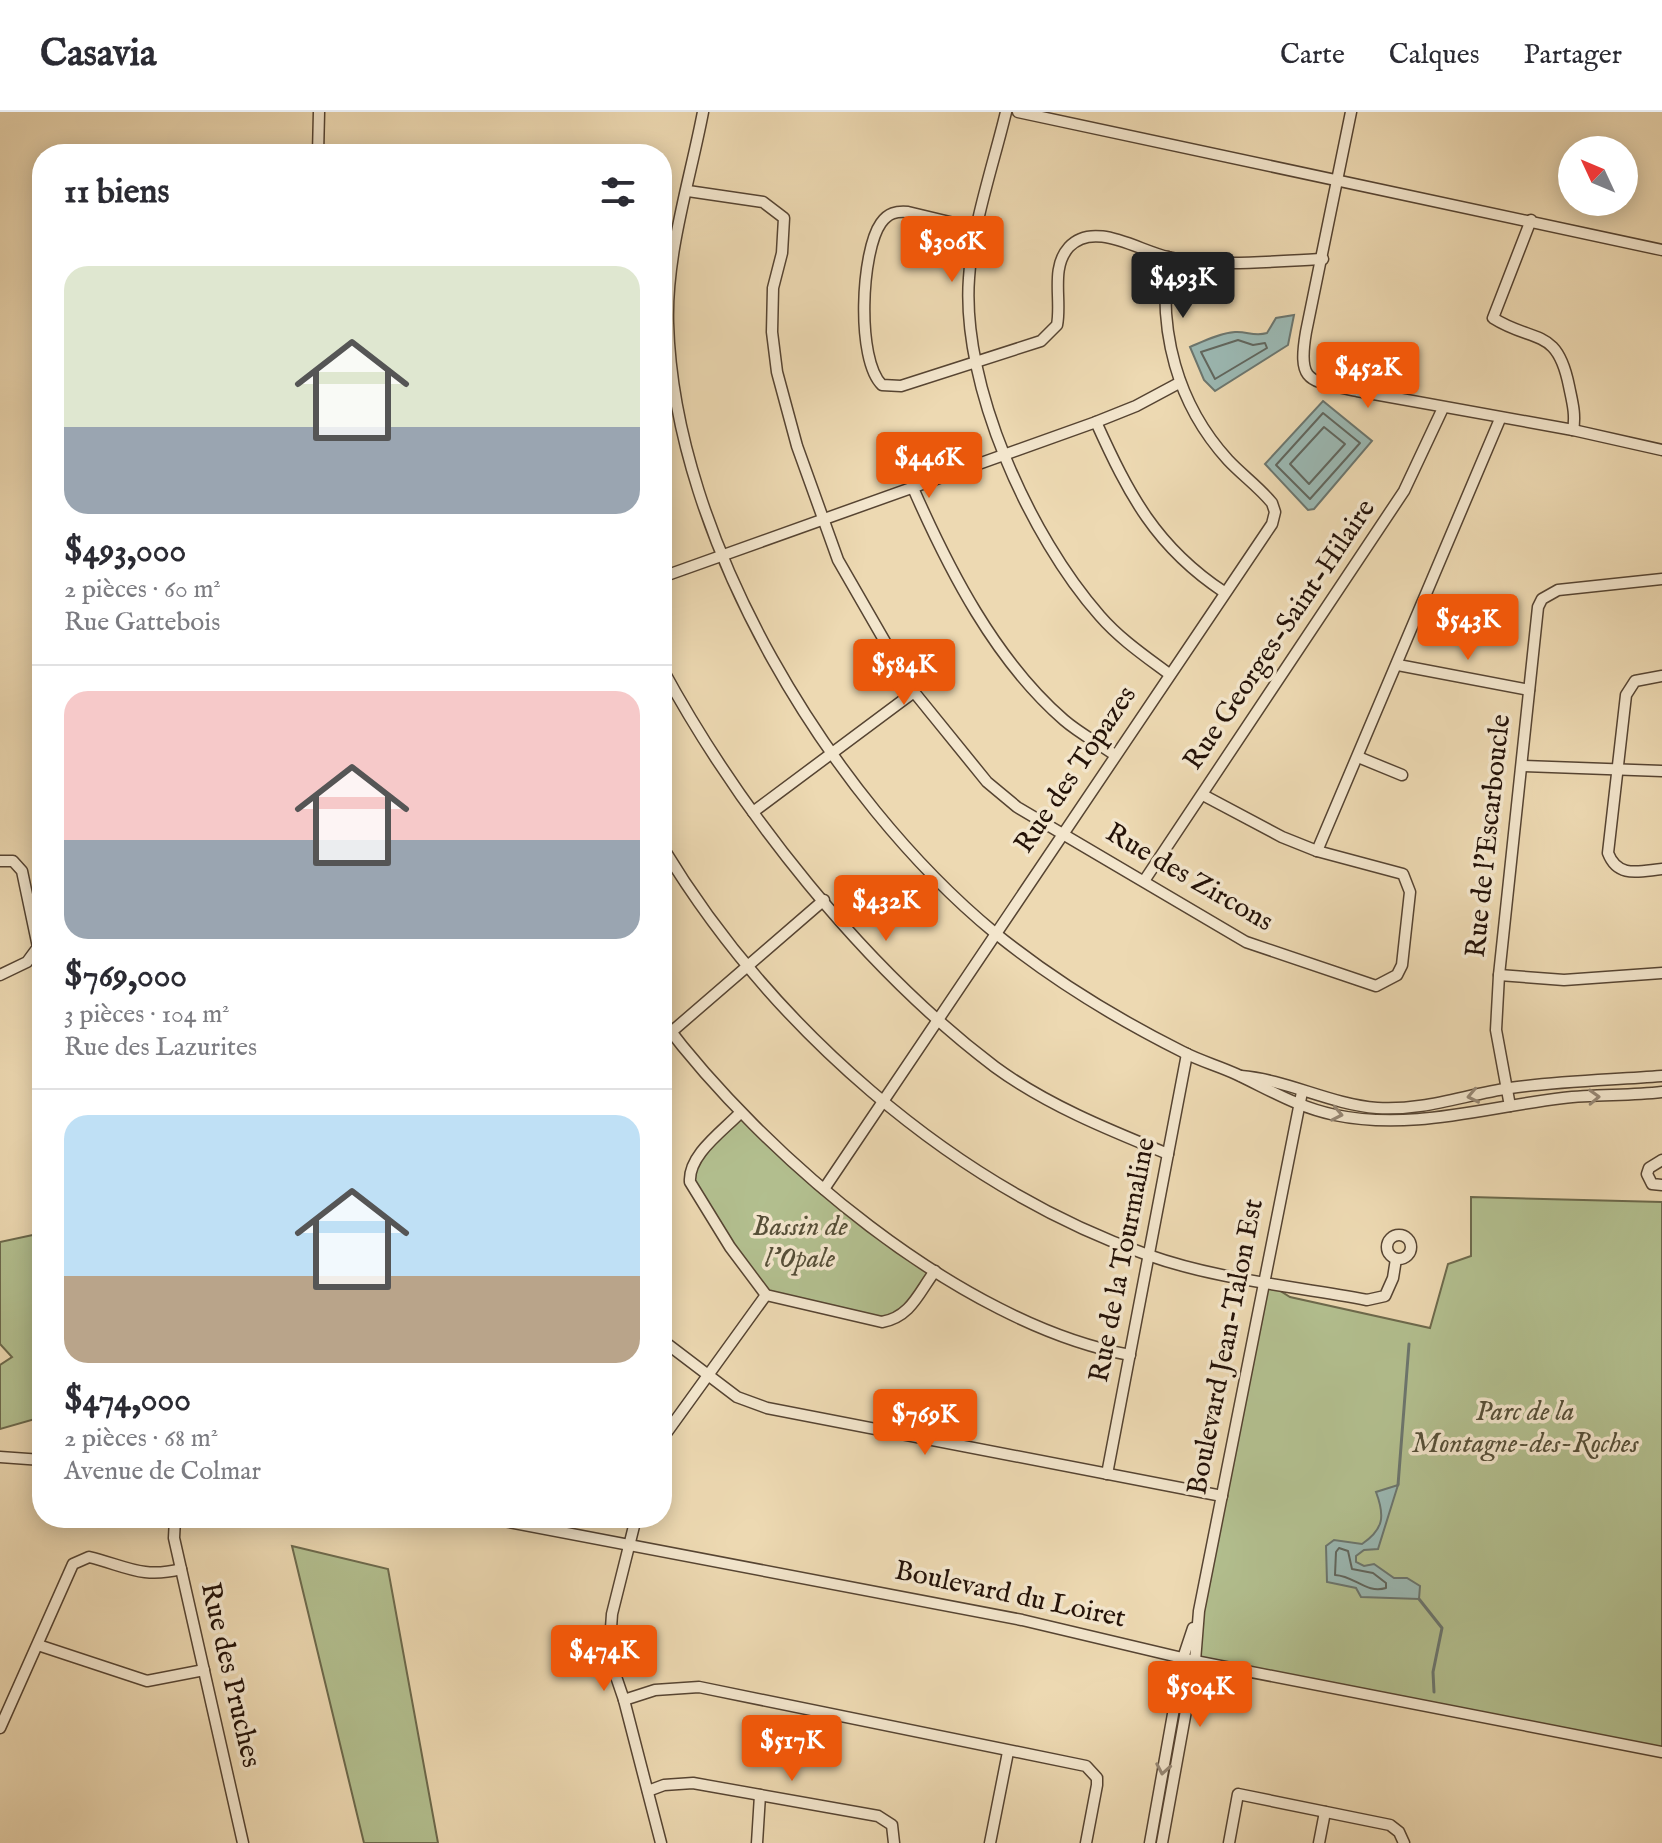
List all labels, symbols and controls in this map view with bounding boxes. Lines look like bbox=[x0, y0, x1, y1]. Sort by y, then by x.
text: Casavia bbox=[40, 31, 156, 79]
text: Carte bbox=[1280, 38, 1345, 73]
text: Calques bbox=[1389, 38, 1480, 73]
text: Partager bbox=[1524, 38, 1622, 73]
north arrow bbox=[1558, 136, 1638, 216]
map controls bbox=[1558, 136, 1638, 216]
icon: filters bbox=[596, 170, 640, 214]
text: 11 biens bbox=[64, 171, 169, 214]
pin: $306K bbox=[896, 216, 1008, 284]
text: $306K bbox=[919, 225, 985, 258]
pin: $493K bbox=[1127, 252, 1239, 320]
text: $493K bbox=[1149, 261, 1217, 294]
icon: home bbox=[280, 318, 424, 462]
pin: $452K bbox=[1312, 342, 1424, 410]
text: $452K bbox=[1334, 351, 1402, 384]
pin: $446K bbox=[873, 432, 985, 500]
text: $446K bbox=[894, 441, 964, 474]
street label: Rue Georges-Saint-Hilaire bbox=[1176, 493, 1384, 777]
text: $493,000 bbox=[64, 530, 186, 573]
text: 2 pièces · 60 m² bbox=[64, 573, 221, 606]
pin: $543K bbox=[1412, 594, 1524, 662]
text: $543K bbox=[1436, 603, 1500, 636]
text: Rue Gattebois bbox=[64, 606, 220, 639]
pin: $584K bbox=[848, 639, 960, 707]
text: $584K bbox=[871, 648, 937, 681]
street label: Rue des Topazes bbox=[1007, 680, 1145, 860]
street label: Rue de l'Escarboucle bbox=[1459, 713, 1519, 959]
icon: home bbox=[280, 743, 424, 887]
street label: Rue des Zircons bbox=[1099, 816, 1279, 940]
pin: $432K bbox=[830, 875, 942, 943]
text: $432K bbox=[852, 884, 920, 917]
text: $769,000 bbox=[64, 955, 187, 998]
text: 3 pièces · 104 m² bbox=[64, 998, 230, 1031]
text: Rue des Lazurites bbox=[64, 1031, 257, 1064]
one-way arrow bbox=[1467, 1087, 1481, 1104]
one-way arrow bbox=[1588, 1088, 1601, 1105]
one-way arrow bbox=[1330, 1105, 1343, 1122]
street label: Rue de la Tourmaline bbox=[1082, 1134, 1164, 1385]
icon: home bbox=[280, 1167, 424, 1311]
street label: Boulevard Jean-Talon Est bbox=[1180, 1196, 1272, 1498]
park label: Bassin de l'Opale bbox=[752, 1210, 848, 1277]
text: $474,000 bbox=[64, 1379, 191, 1422]
pin: $769K bbox=[869, 1389, 981, 1457]
park label: Parc de la Montagne-des-Roches bbox=[1412, 1395, 1639, 1462]
text: $769K bbox=[891, 1398, 959, 1431]
text: 2 pièces · 68 m² bbox=[64, 1422, 218, 1455]
text: Avenue de Colmar bbox=[64, 1455, 261, 1488]
street label: Boulevard du Loiret bbox=[891, 1553, 1129, 1637]
street label: Rue des Pruches bbox=[192, 1579, 268, 1771]
pin: $474K bbox=[548, 1625, 660, 1693]
text: $474K bbox=[569, 1634, 639, 1667]
pin: $504K bbox=[1144, 1661, 1256, 1729]
text: $504K bbox=[1166, 1670, 1234, 1703]
pin: $517K bbox=[736, 1715, 848, 1783]
text: $517K bbox=[760, 1724, 824, 1757]
one-way arrow bbox=[1156, 1762, 1173, 1775]

